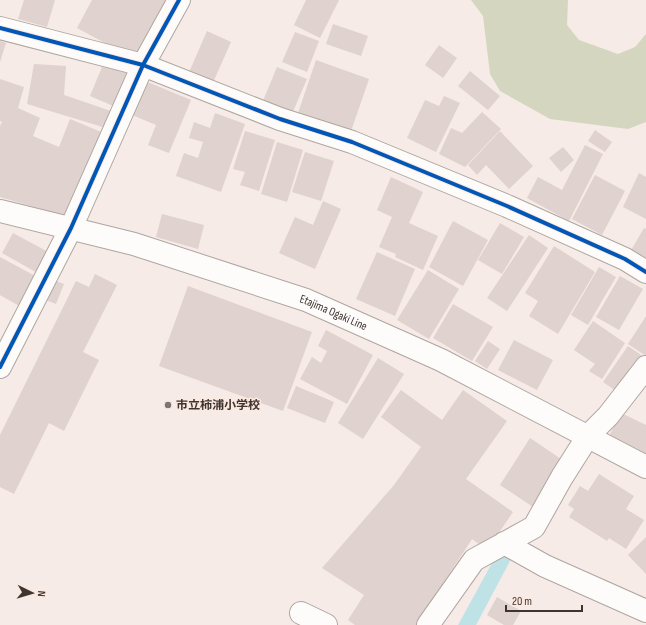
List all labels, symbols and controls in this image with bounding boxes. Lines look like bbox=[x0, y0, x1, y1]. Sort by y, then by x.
street label: Etajima Ogaki Line bbox=[298, 291, 370, 334]
place label: 市立柿浦小学校 bbox=[176, 398, 260, 413]
marker: 市立柿浦小学校 bbox=[163, 400, 173, 410]
north arrow bbox=[12, 573, 52, 613]
scale bar bbox=[506, 587, 582, 613]
text: N bbox=[35, 590, 48, 597]
text: 20 m bbox=[512, 594, 532, 609]

